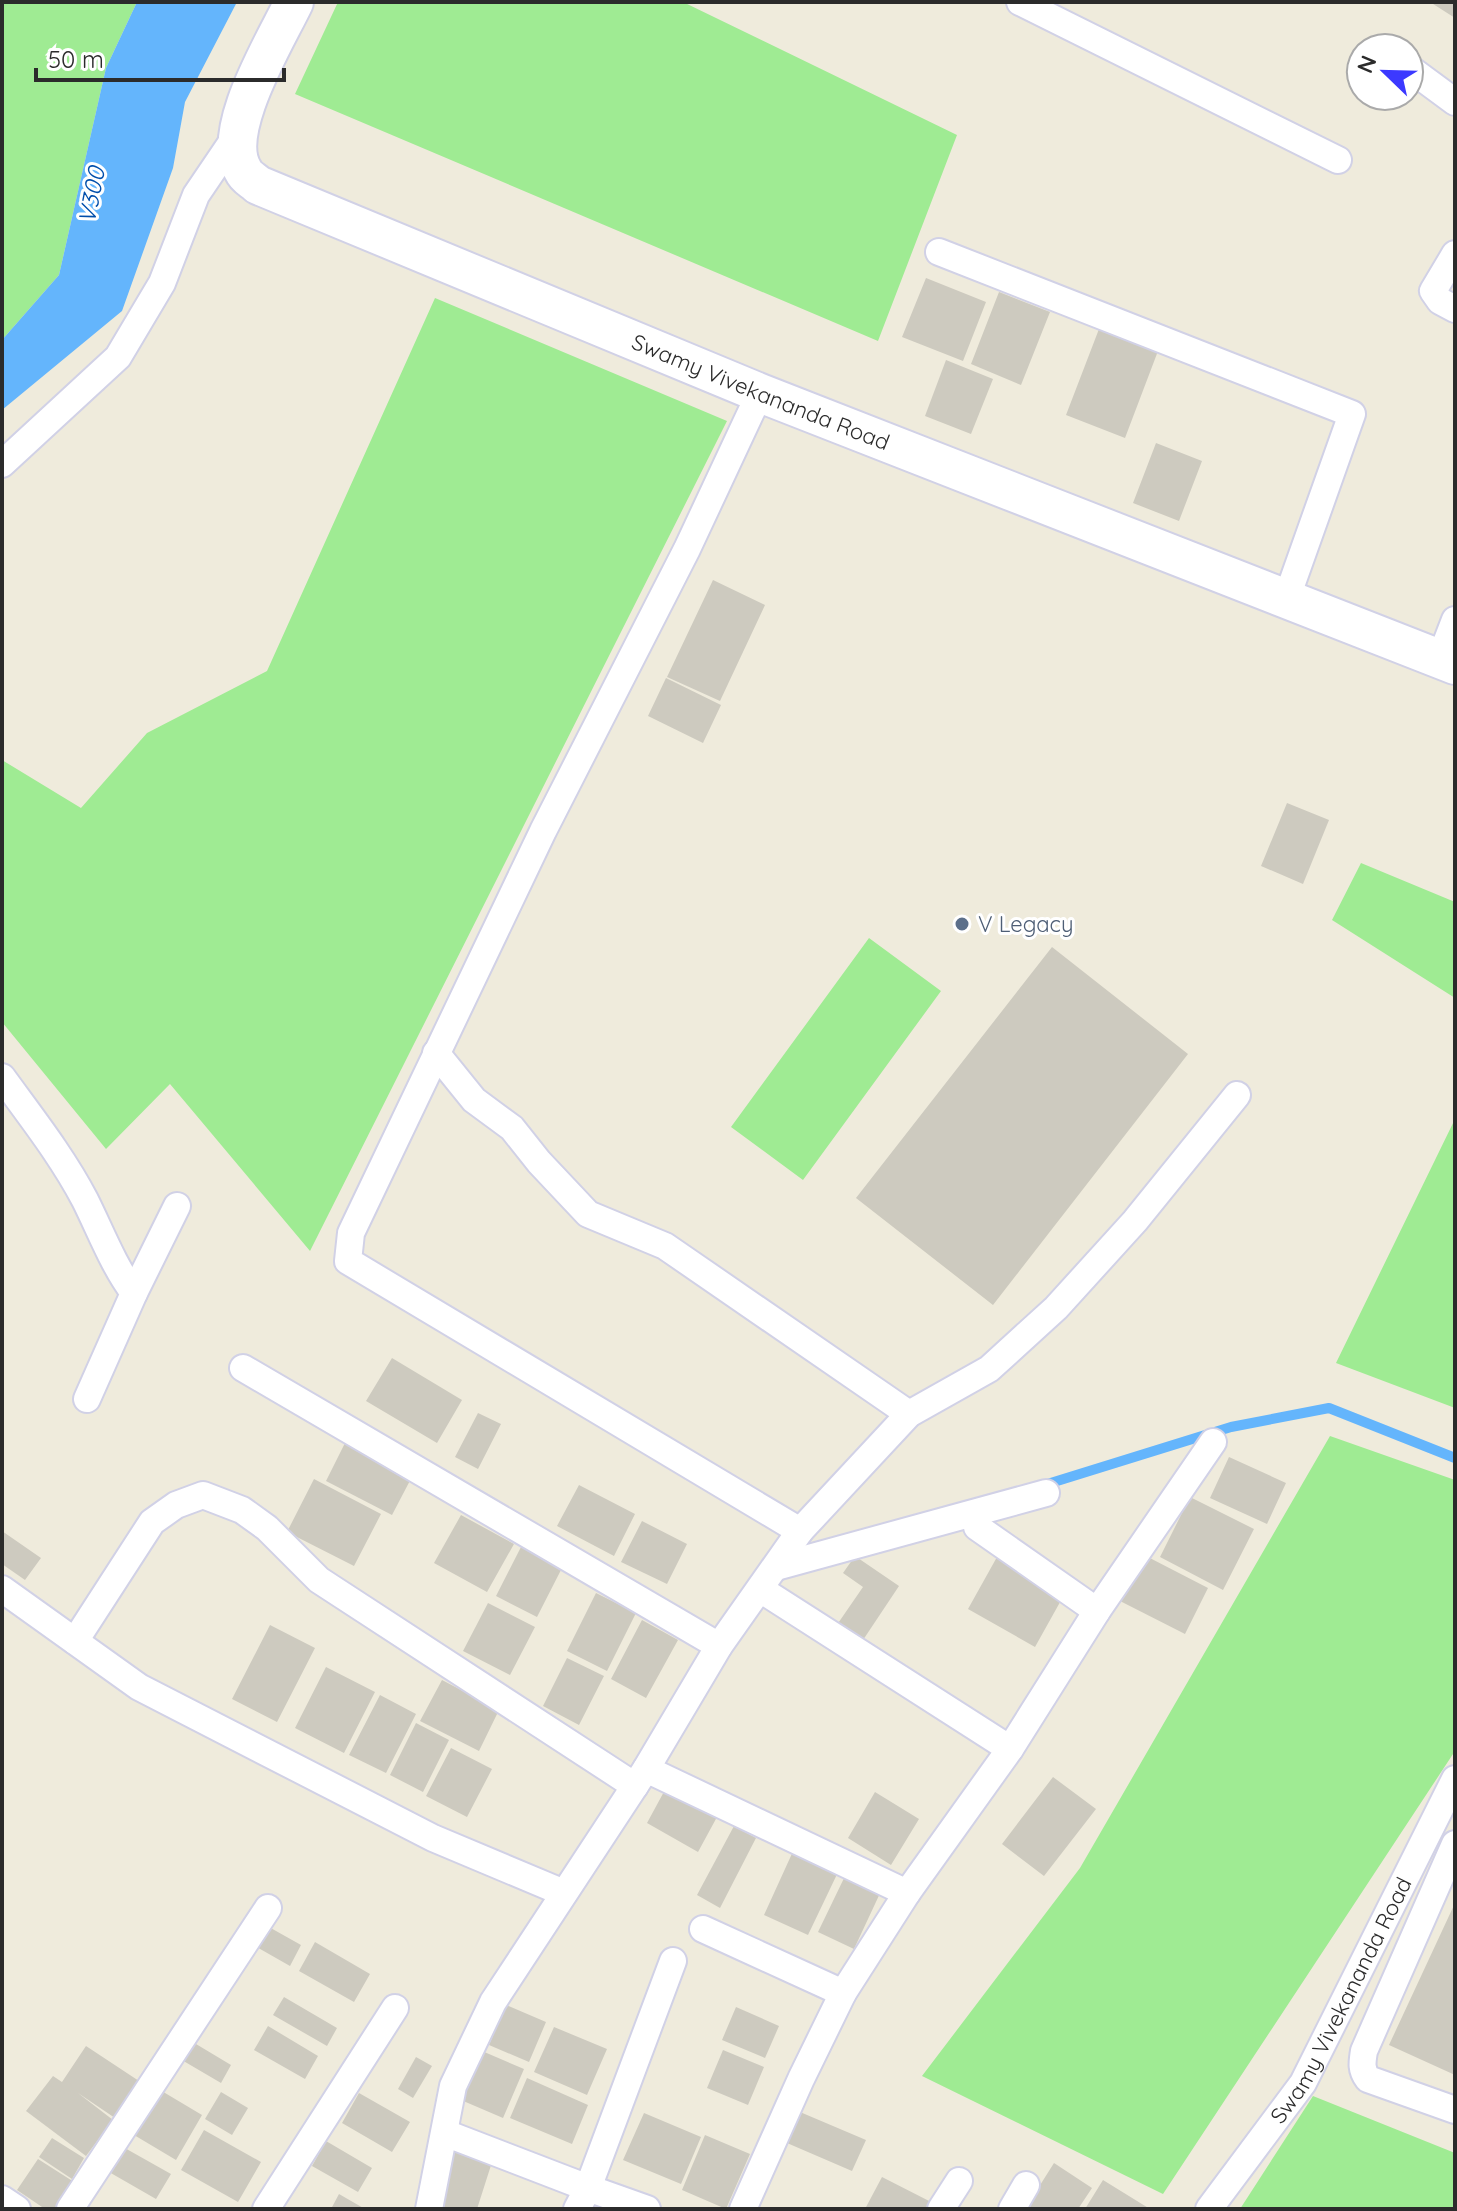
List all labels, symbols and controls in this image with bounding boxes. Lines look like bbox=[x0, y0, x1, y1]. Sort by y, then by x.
scale bar bbox=[36, 32, 284, 82]
north arrow bbox=[1345, 32, 1425, 112]
text: 50 m bbox=[48, 44, 104, 74]
text: N bbox=[1351, 51, 1383, 77]
water label: V300 bbox=[71, 162, 111, 226]
street label: Swamy Vivekananda Road bbox=[628, 327, 894, 456]
place label: V Legacy bbox=[978, 910, 1074, 938]
marker: V Legacy bbox=[953, 915, 971, 933]
street label: Swamy Vivekananda Road bbox=[1264, 1872, 1418, 2129]

